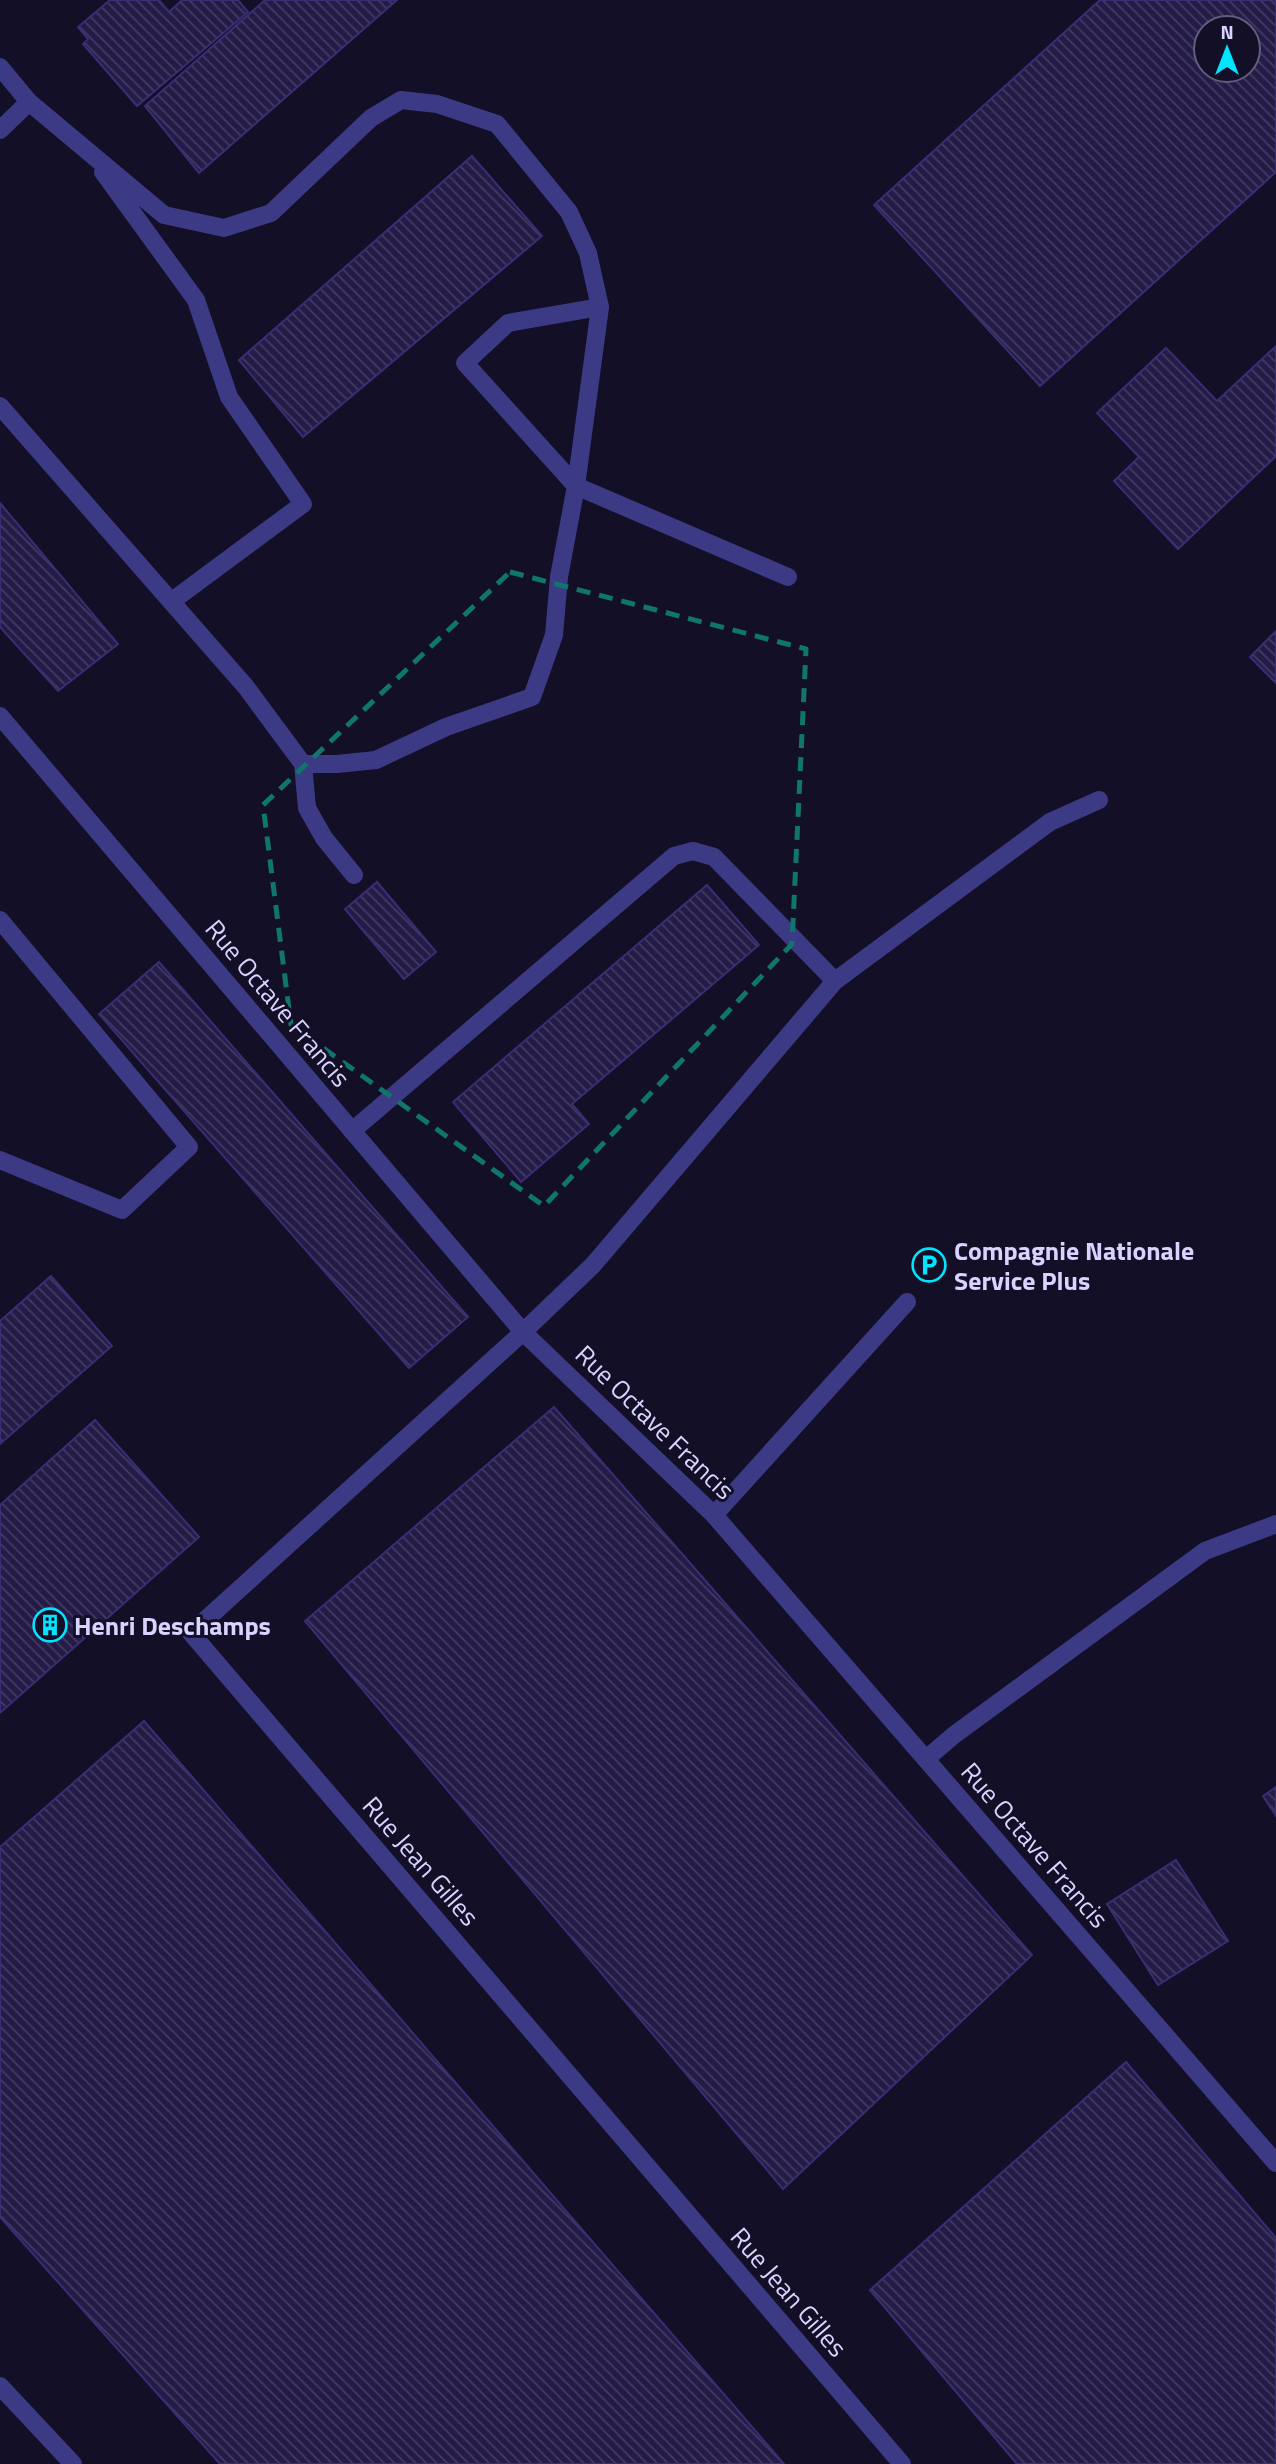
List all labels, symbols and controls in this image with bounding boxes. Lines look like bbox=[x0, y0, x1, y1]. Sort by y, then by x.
north arrow bbox=[1192, 14, 1262, 84]
text: N bbox=[1220, 17, 1234, 46]
street label: Rue Octave Francis bbox=[196, 911, 360, 1095]
place label: Compagnie Nationale Service Plus bbox=[954, 1231, 1194, 1300]
parking icon: Compagnie Nationale Service Plus bbox=[910, 1246, 948, 1284]
street label: Rue Octave Francis bbox=[566, 1336, 744, 1508]
building icon: Henri Deschamps bbox=[31, 1606, 69, 1644]
place label: Henri Deschamps bbox=[74, 1606, 271, 1645]
street label: Rue Octave Francis bbox=[952, 1754, 1118, 1936]
street label: Rue Jean Gilles bbox=[354, 1788, 488, 1934]
street label: Rue Jean Gilles bbox=[722, 2219, 856, 2365]

